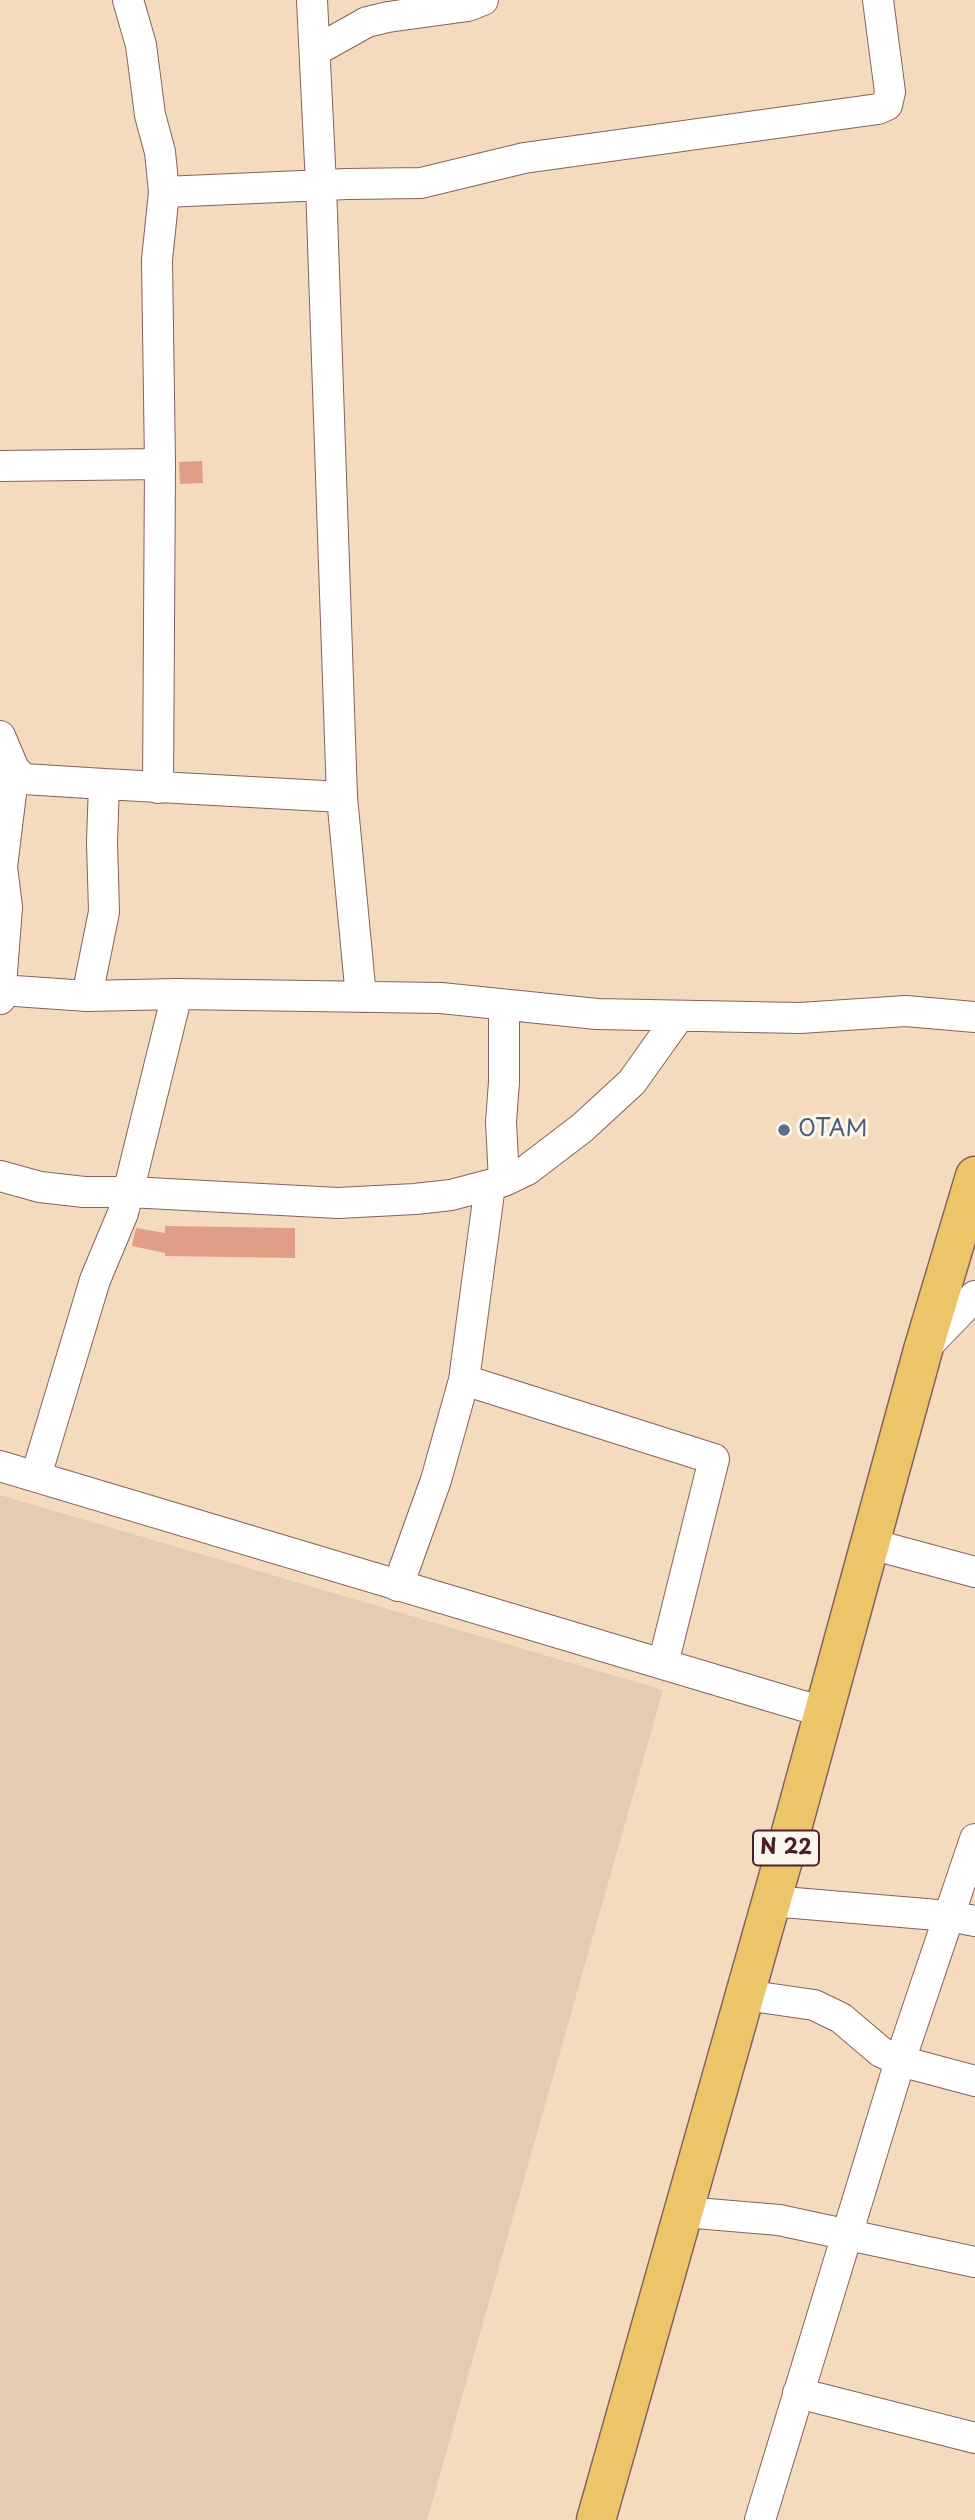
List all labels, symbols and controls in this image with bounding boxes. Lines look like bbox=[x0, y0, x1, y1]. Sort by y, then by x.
place label: OTAM bbox=[798, 1116, 867, 1144]
marker: OTAM bbox=[776, 1122, 792, 1138]
road number: N 22 bbox=[753, 1830, 819, 1866]

